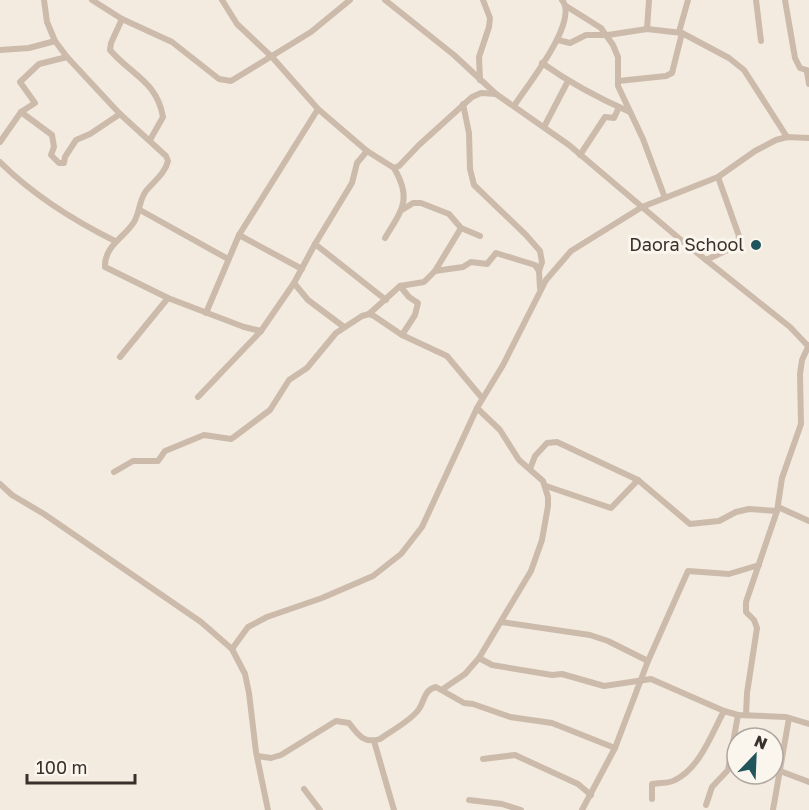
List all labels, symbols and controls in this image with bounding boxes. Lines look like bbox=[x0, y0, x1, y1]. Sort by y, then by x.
place label: Daora School bbox=[629, 233, 744, 255]
marker: Daora School bbox=[749, 238, 763, 252]
north arrow bbox=[725, 726, 785, 786]
text: N bbox=[751, 731, 770, 754]
scale bar bbox=[27, 747, 135, 785]
text: 100 m bbox=[36, 756, 87, 778]

